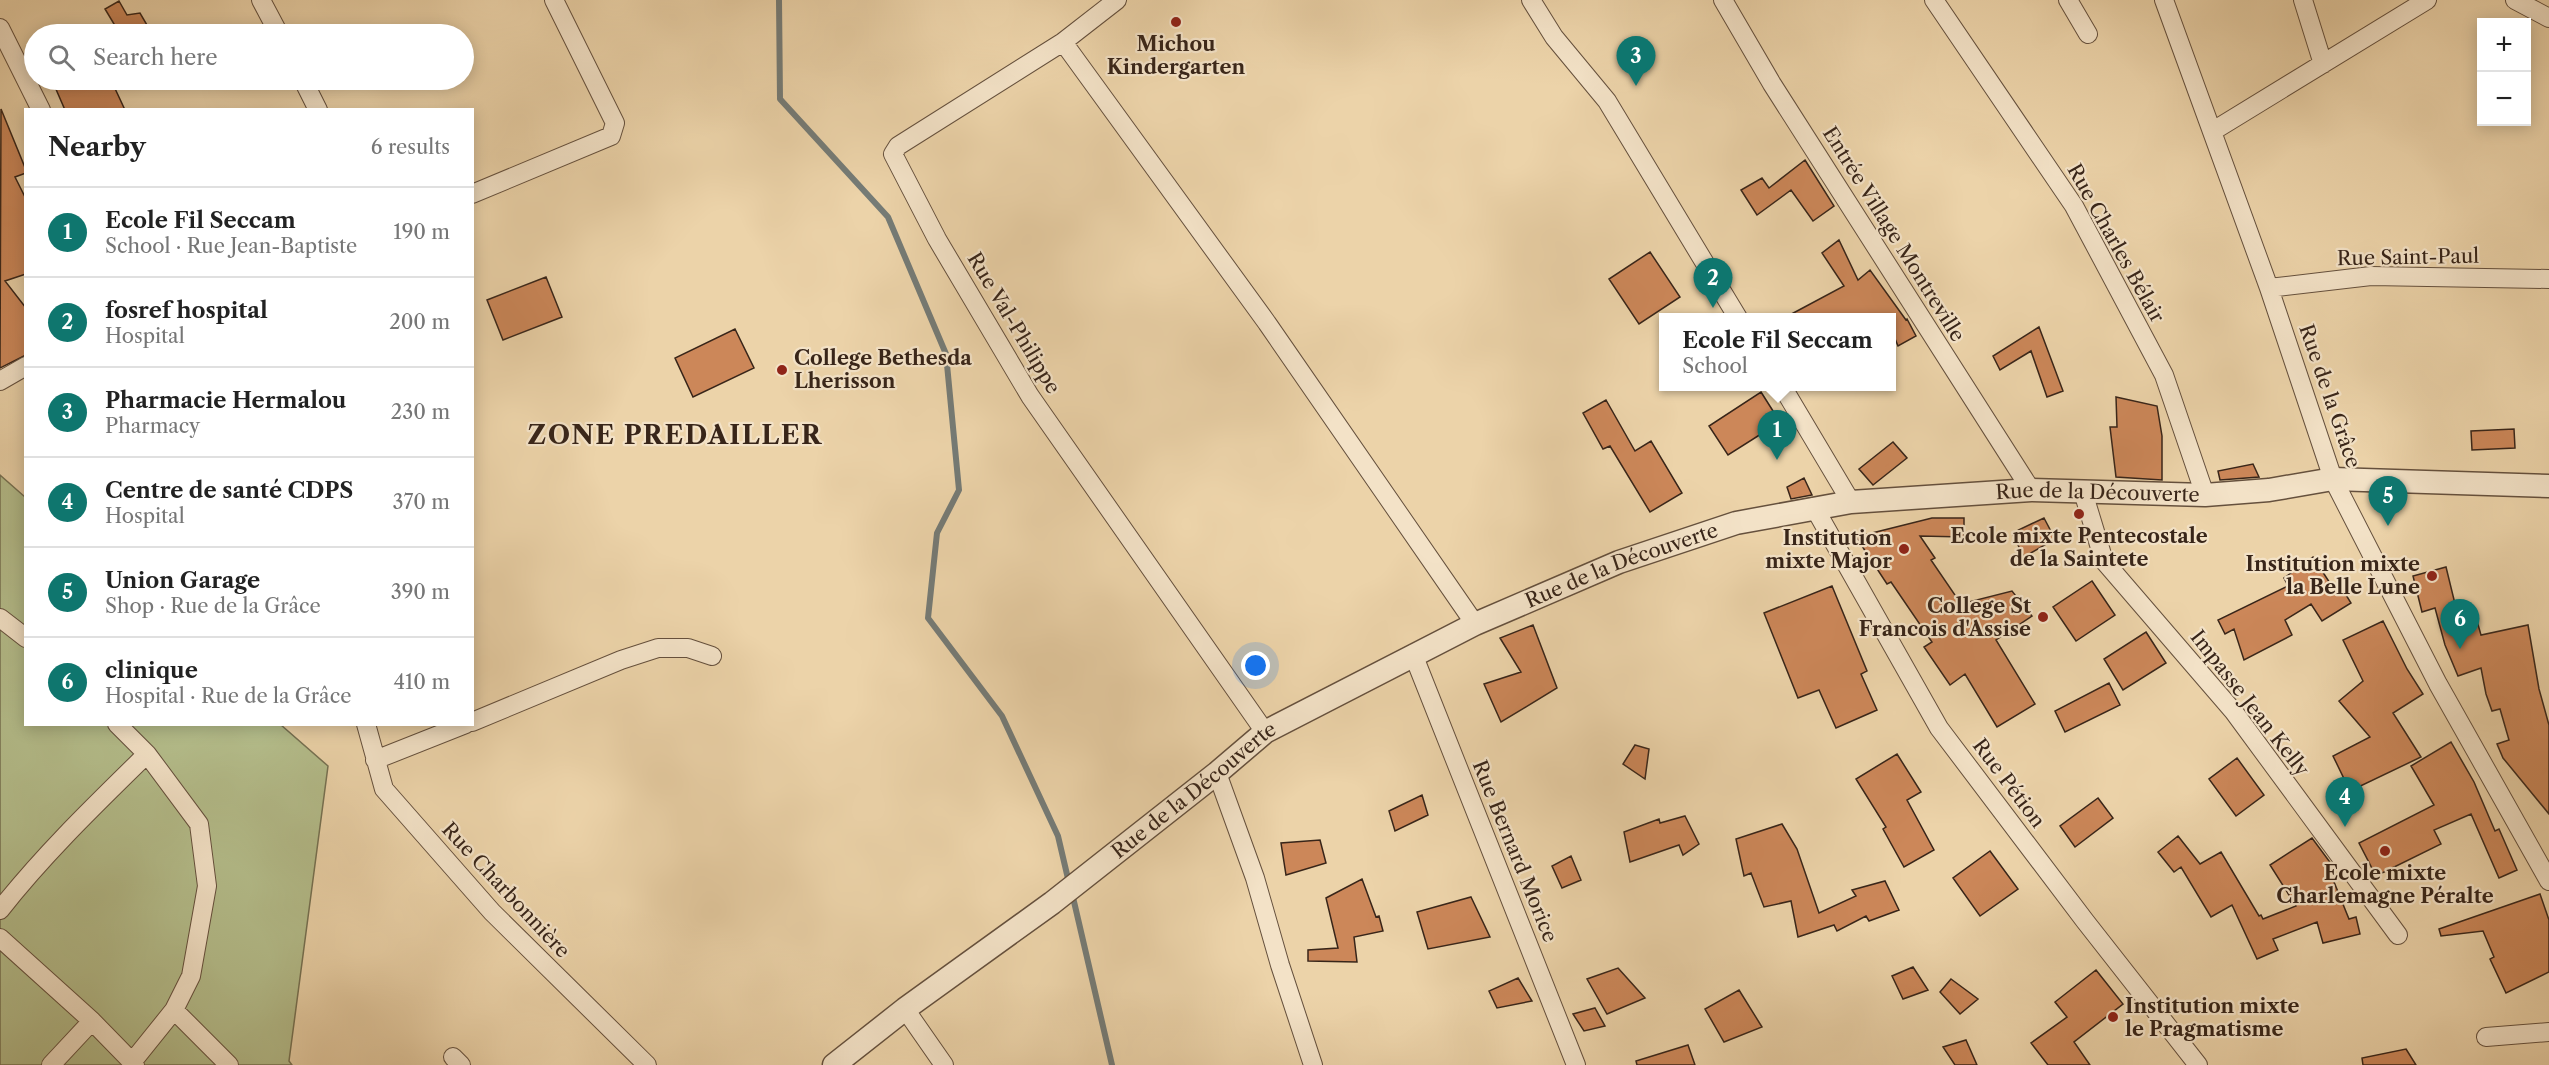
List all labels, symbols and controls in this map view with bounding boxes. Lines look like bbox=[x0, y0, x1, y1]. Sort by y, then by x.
marker: Michou Kindergarten bbox=[1169, 15, 1183, 29]
map controls bbox=[2477, 18, 2531, 126]
button: + bbox=[2477, 18, 2531, 72]
search box bbox=[24, 24, 474, 90]
place label: Michou Kindergarten bbox=[1107, 32, 1245, 79]
pin: 3 bbox=[1616, 36, 1656, 86]
icon: search bbox=[45, 41, 78, 74]
text: Search here bbox=[93, 44, 218, 71]
button: − bbox=[2477, 72, 2531, 126]
street label: Entrée Village Montreville bbox=[1818, 122, 1970, 346]
text: Nearby bbox=[48, 131, 146, 163]
text: 6 results bbox=[371, 135, 450, 159]
street label: Rue Charles Bélair bbox=[2062, 159, 2170, 327]
text: Ecole Fil Seccam bbox=[105, 207, 296, 234]
text: 1 bbox=[63, 220, 72, 244]
text: 190 m bbox=[393, 220, 450, 244]
text: School · Rue Jean-Baptiste bbox=[105, 234, 357, 258]
street label: Rue Saint-Paul bbox=[2337, 244, 2479, 270]
street label: Rue Val-Philippe bbox=[962, 248, 1066, 398]
pin: 2 bbox=[1694, 258, 1732, 308]
text: fosref hospital bbox=[105, 297, 268, 324]
text: 2 bbox=[62, 310, 73, 334]
text: 200 m bbox=[389, 310, 450, 334]
popup bbox=[1659, 313, 1896, 391]
street label: Rue de la Grâce bbox=[2294, 321, 2366, 471]
text: Hospital bbox=[105, 324, 185, 348]
text: Ecole Fil Seccam bbox=[1682, 327, 1873, 354]
place label: College Bethesda Lherisson bbox=[794, 346, 972, 393]
text: School bbox=[1682, 354, 1748, 378]
marker: College Bethesda Lherisson bbox=[775, 363, 789, 377]
text: Pharmacie Hermalou bbox=[105, 387, 346, 414]
text: 3 bbox=[62, 400, 73, 424]
text: 230 m bbox=[391, 400, 450, 424]
pin: 1 bbox=[1758, 410, 1796, 460]
text: Pharmacy bbox=[105, 414, 200, 438]
district label: ZONE PREDAILLER bbox=[527, 419, 823, 451]
pin: 5 bbox=[2368, 476, 2408, 526]
text: Centre de santé CDPS bbox=[105, 477, 353, 504]
street label: Rue de la Découverte bbox=[1995, 478, 2200, 507]
text: 4 bbox=[62, 490, 73, 514]
text: 370 m bbox=[393, 490, 450, 514]
text: Hospital bbox=[105, 504, 185, 528]
marker: Ecole mixte Pentecostale de la Saintete bbox=[2072, 507, 2086, 521]
street label: Rue de la Découverte bbox=[1522, 518, 1721, 613]
place label: Ecole mixte Pentecostale de la Saintete bbox=[1950, 524, 2208, 571]
place label: Institution mixte Major bbox=[1765, 526, 1892, 573]
marker: Institution mixte Major bbox=[1897, 542, 1911, 556]
place label: Institution mixte la Belle Lune bbox=[2246, 552, 2420, 599]
text: Union Garage bbox=[105, 567, 260, 594]
marker: Institution mixte la Belle Lune bbox=[2425, 569, 2439, 583]
text: 5 bbox=[62, 580, 73, 604]
text: 390 m bbox=[391, 580, 450, 604]
text: Shop · Rue de la Grâce bbox=[105, 594, 321, 618]
place label: College St Francois d'Assise bbox=[1859, 594, 2031, 641]
pin: 6 bbox=[2440, 600, 2480, 649]
marker: College St Francois d'Assise bbox=[2036, 610, 2050, 624]
street label: Impasse Jean Kelly bbox=[2186, 625, 2315, 781]
your location bbox=[1241, 651, 1270, 680]
text: clinique bbox=[105, 657, 198, 684]
text: 6 bbox=[62, 670, 73, 694]
text: 410 m bbox=[393, 670, 450, 694]
text: Hospital · Rue de la Grâce bbox=[105, 684, 351, 708]
street label: Rue de la Découverte bbox=[1107, 717, 1280, 863]
street label: Rue Pétion bbox=[1968, 734, 2051, 833]
street label: Rue Bernard Morice bbox=[1468, 757, 1562, 945]
pin: 4 bbox=[2326, 778, 2364, 827]
street label: Rue Charbonnière bbox=[437, 817, 575, 963]
marker: Ecole mixte Charlemagne Péralte bbox=[2378, 844, 2392, 858]
place label: Ecole mixte Charlemagne Péralte bbox=[2276, 861, 2494, 908]
place label: Institution mixte le Pragmatisme bbox=[2125, 994, 2299, 1041]
marker: Institution mixte le Pragmatisme bbox=[2106, 1010, 2120, 1024]

